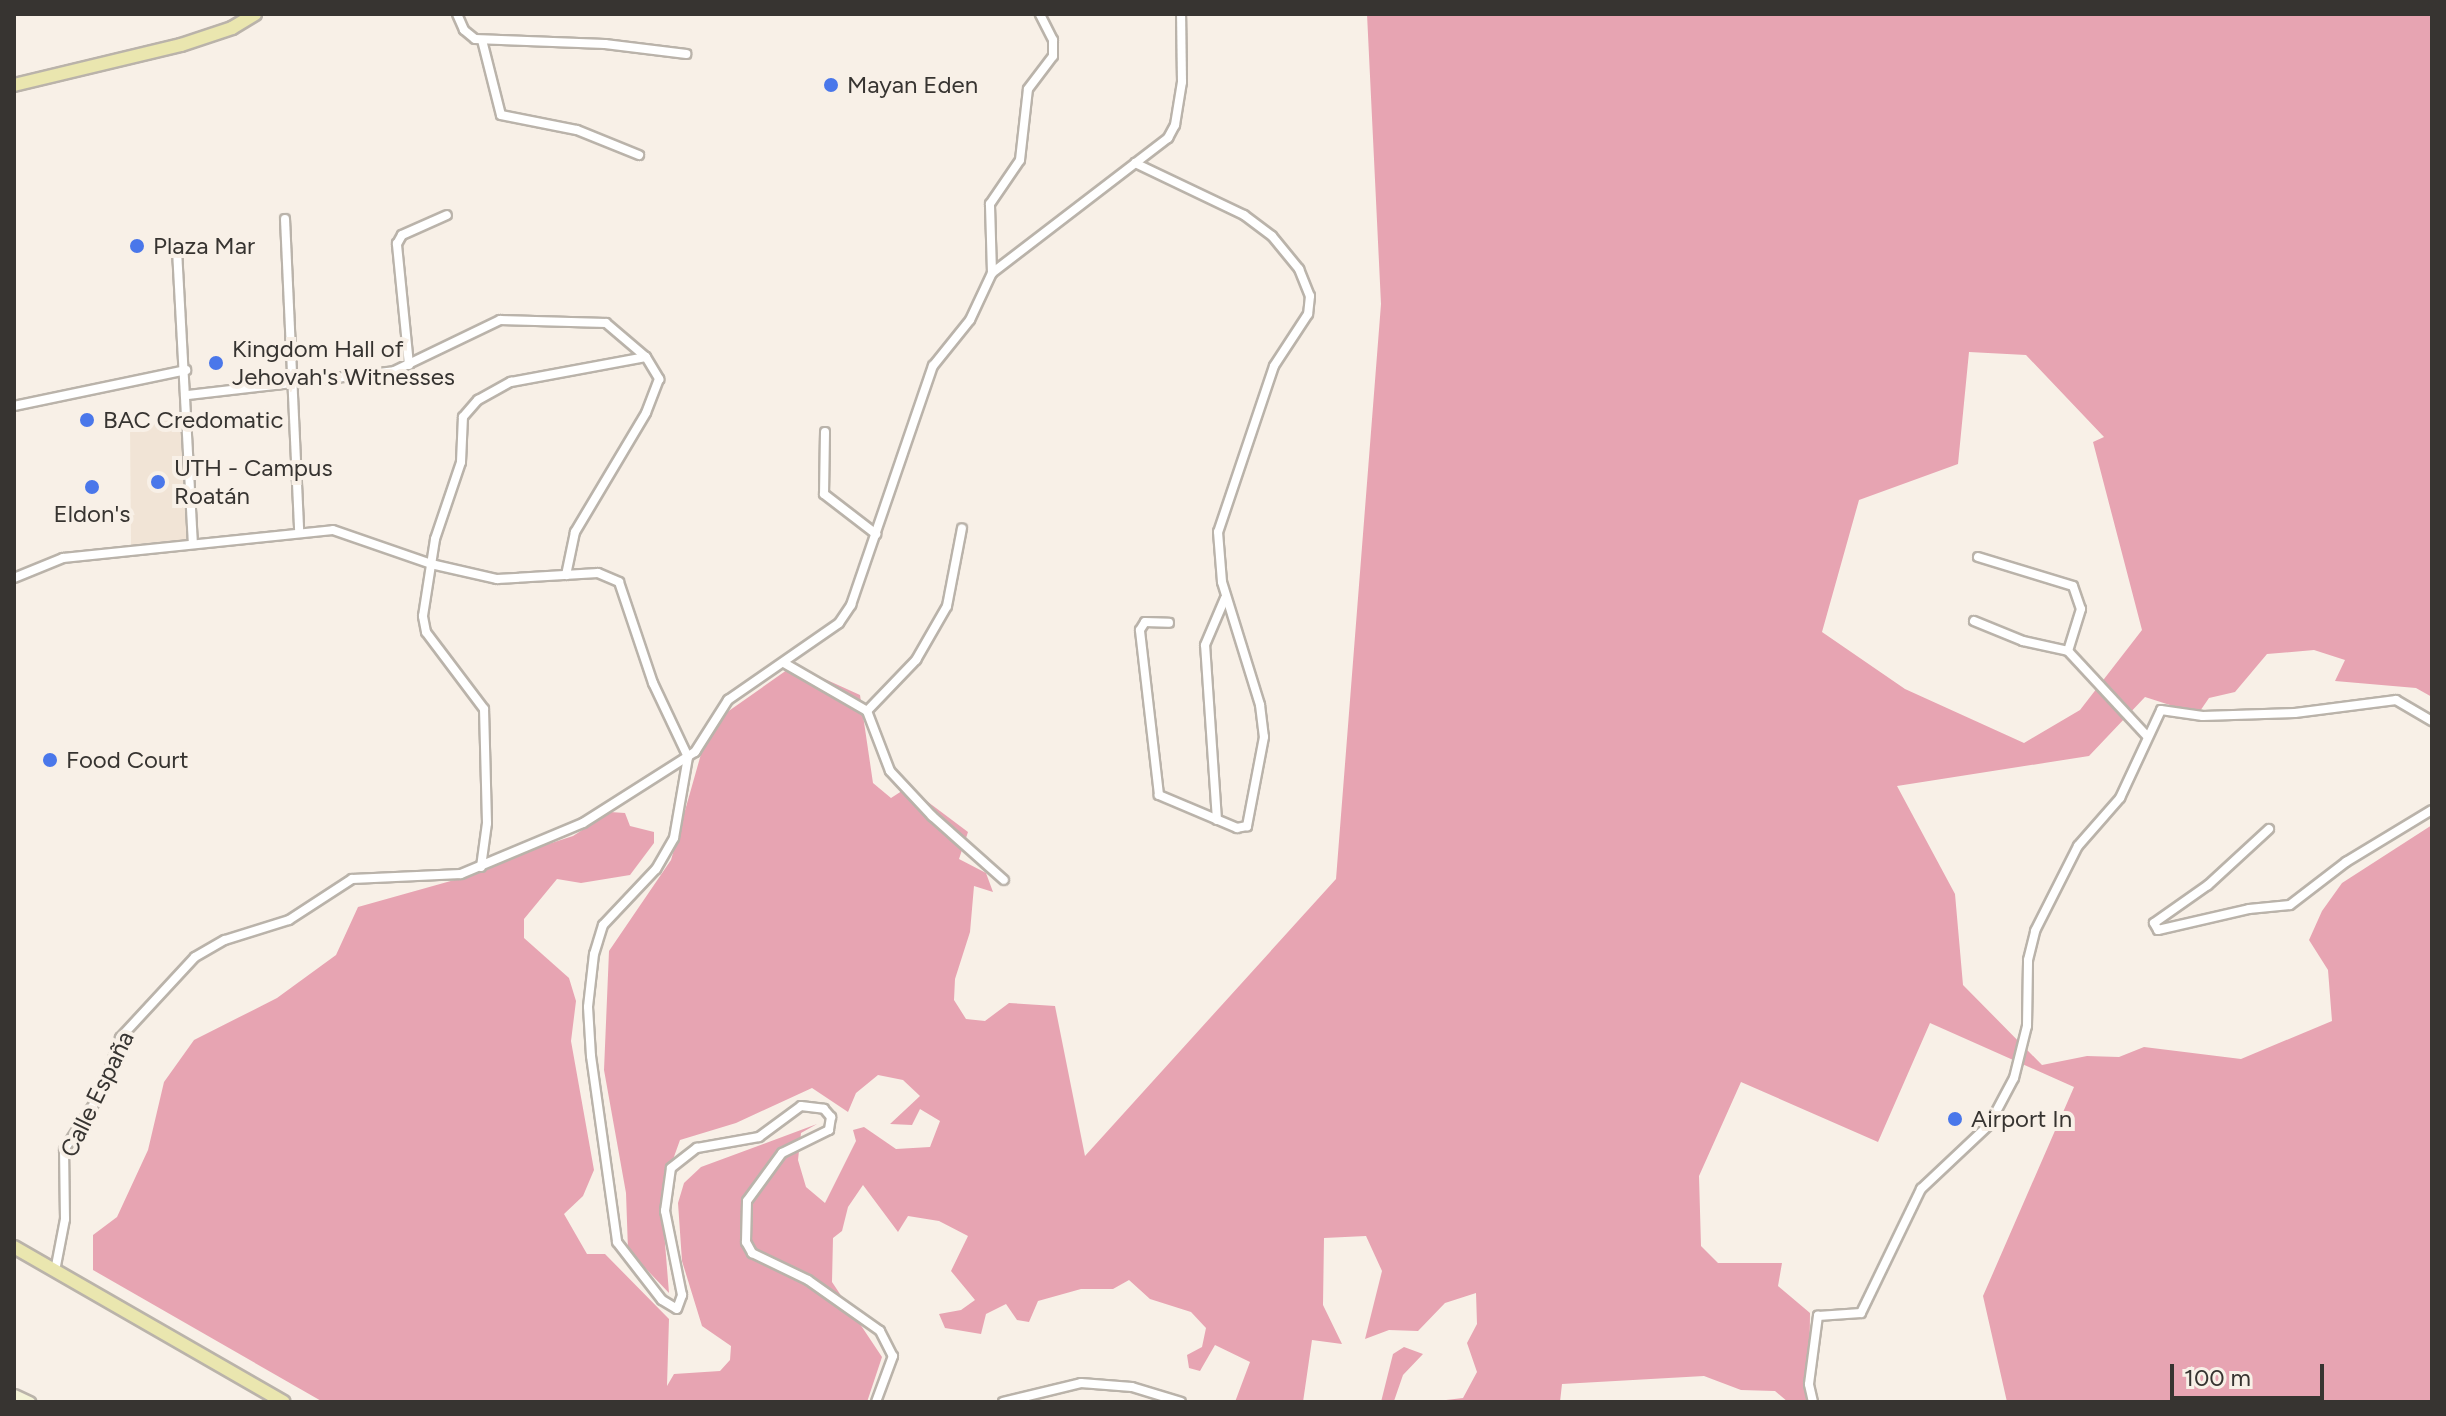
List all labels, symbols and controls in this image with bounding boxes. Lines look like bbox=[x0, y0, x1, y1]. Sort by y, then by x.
place label: Mayan Eden bbox=[847, 71, 978, 99]
marker: Mayan Eden bbox=[822, 76, 840, 94]
place label: Plaza Mar bbox=[153, 232, 255, 260]
marker: Plaza Mar bbox=[128, 237, 146, 255]
place label: Kingdom Hall of Jehovah's Witnesses bbox=[232, 335, 455, 391]
marker: Kingdom Hall of Jehovah's Witnesses bbox=[207, 354, 225, 372]
place label: BAC Credomatic bbox=[103, 406, 283, 434]
marker: BAC Credomatic bbox=[78, 411, 96, 429]
place label: UTH - Campus Roatán bbox=[174, 454, 333, 510]
marker: UTH - Campus Roatán bbox=[149, 473, 167, 491]
marker: Eldon's bbox=[83, 478, 101, 496]
place label: Eldon's bbox=[54, 500, 130, 528]
place label: Food Court bbox=[66, 746, 189, 774]
marker: Food Court bbox=[41, 751, 59, 769]
street label: Calle España bbox=[54, 1026, 140, 1162]
place label: Airport In bbox=[1971, 1105, 2072, 1133]
marker: Airport In bbox=[1946, 1110, 1964, 1128]
scale bar bbox=[2174, 1348, 2328, 1398]
text: 100 m bbox=[2184, 1363, 2251, 1392]

